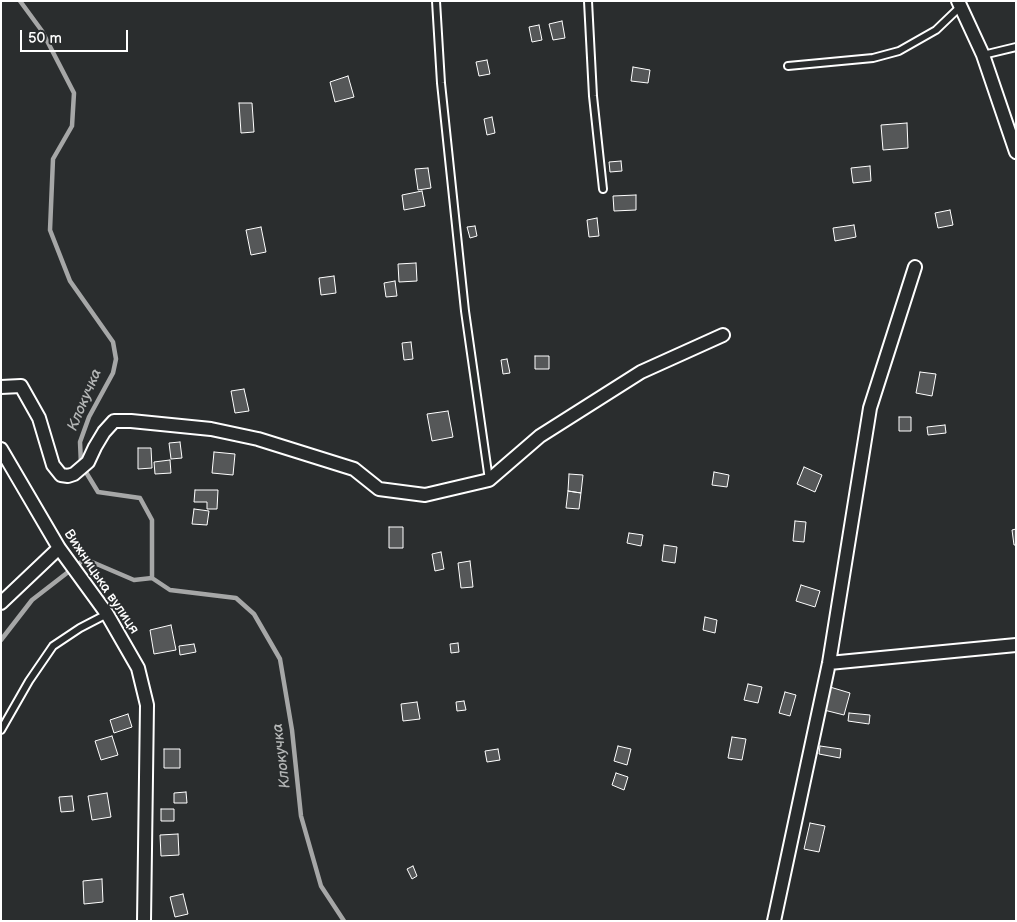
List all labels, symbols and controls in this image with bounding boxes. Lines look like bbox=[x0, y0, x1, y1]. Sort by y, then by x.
scale bar bbox=[22, 20, 130, 52]
text: 50 m bbox=[28, 29, 62, 48]
water label: Клокучка bbox=[64, 366, 106, 434]
street label: Вижницька вулиця bbox=[60, 527, 142, 637]
water label: Клокучка bbox=[269, 722, 295, 790]

